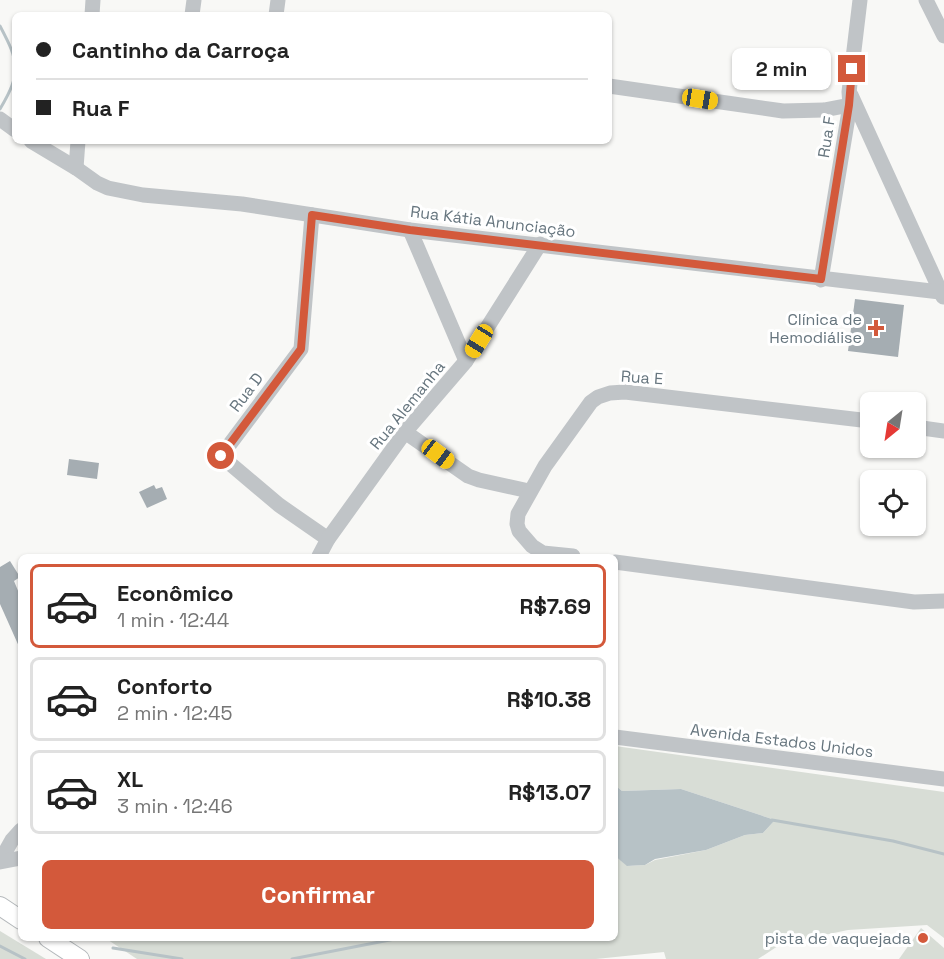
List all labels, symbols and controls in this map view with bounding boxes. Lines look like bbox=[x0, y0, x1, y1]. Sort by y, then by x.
text: Cantinho da Carroça bbox=[72, 36, 290, 64]
callout: 2 min bbox=[732, 48, 831, 90]
route end bbox=[838, 55, 865, 82]
text: 2 min bbox=[756, 56, 807, 82]
car bbox=[681, 87, 719, 111]
text: Rua F bbox=[72, 94, 130, 122]
street label: Rua F bbox=[813, 114, 840, 159]
street label: Rua Kátia Anunciação bbox=[409, 201, 577, 242]
place label: Clínica de Hemodiálise bbox=[769, 309, 862, 348]
marker: Clínica de Hemodiálise bbox=[867, 319, 885, 337]
car bbox=[462, 321, 496, 361]
street label: Rua Alemanha bbox=[365, 357, 450, 454]
street label: Rua E bbox=[620, 366, 664, 389]
street label: Rua D bbox=[225, 368, 268, 416]
north arrow bbox=[860, 392, 926, 458]
map controls bbox=[860, 392, 926, 536]
car bbox=[418, 436, 458, 472]
route start bbox=[207, 442, 234, 469]
button: locate bbox=[860, 470, 926, 536]
icon: car bbox=[45, 579, 99, 633]
text: Econômico bbox=[117, 579, 234, 607]
text: R$7.69 bbox=[520, 592, 591, 620]
text: 1 min · 12:44 bbox=[117, 607, 229, 633]
icon: car bbox=[45, 672, 99, 726]
text: Conforto bbox=[117, 672, 212, 700]
text: R$10.38 bbox=[507, 685, 591, 713]
text: 2 min · 12:45 bbox=[117, 700, 233, 726]
street label: Avenida Estados Unidos bbox=[689, 719, 875, 762]
icon: car bbox=[45, 765, 99, 819]
text: XL bbox=[117, 765, 143, 793]
text: R$13.07 bbox=[508, 778, 591, 806]
text: 3 min · 12:46 bbox=[117, 793, 233, 819]
button: Confirmar bbox=[42, 860, 594, 929]
place label: pista de vaquejada bbox=[765, 928, 911, 949]
marker: pista de vaquejada bbox=[916, 931, 930, 945]

